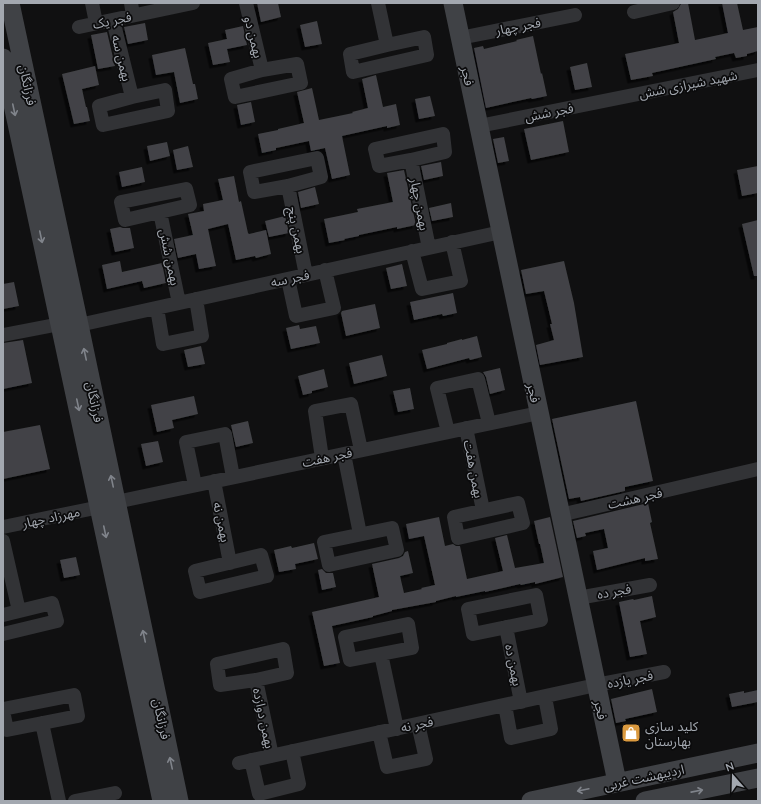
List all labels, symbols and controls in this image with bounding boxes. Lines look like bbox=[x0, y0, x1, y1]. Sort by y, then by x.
street label: فجر یک bbox=[91, 8, 133, 32]
street label: بهمن دو bbox=[240, 14, 267, 60]
street label: فجر چهار bbox=[493, 14, 542, 40]
street label: بهمن سه bbox=[108, 33, 135, 83]
street label: فرزانگان bbox=[15, 63, 40, 107]
street label: فجر bbox=[458, 64, 478, 87]
street label: شهید شیرازی شش bbox=[637, 67, 739, 102]
street label: فجر شش bbox=[523, 99, 575, 126]
one-way arrow bbox=[11, 103, 19, 116]
street label: بهمن چهار bbox=[405, 175, 433, 232]
street label: بهمن پنج bbox=[281, 205, 310, 255]
street label: بهمن شش bbox=[155, 227, 184, 287]
one-way arrow bbox=[38, 230, 46, 243]
street label: فجر سه bbox=[269, 266, 311, 290]
one-way arrow bbox=[81, 348, 89, 361]
street label: فرزانگان bbox=[82, 380, 107, 424]
street label: فجر bbox=[524, 381, 544, 404]
one-way arrow bbox=[74, 399, 82, 412]
street label: بهمن هفت bbox=[460, 439, 487, 500]
street label: فجر هفت bbox=[300, 444, 354, 470]
one-way arrow bbox=[107, 475, 115, 488]
street label: فجر هشت bbox=[606, 484, 664, 512]
street label: بهمن نه bbox=[209, 501, 234, 544]
street label: مهرزاد چهار bbox=[20, 503, 82, 533]
one-way arrow bbox=[102, 526, 110, 539]
street label: فجر ده bbox=[596, 580, 632, 602]
one-way arrow bbox=[140, 629, 148, 642]
street label: بهمن ده bbox=[501, 643, 526, 687]
street label: فجر یازده bbox=[606, 667, 654, 691]
street label: بهمن دوازده bbox=[249, 686, 278, 750]
street label: فرزانگان bbox=[149, 697, 174, 741]
street label: فجر bbox=[591, 698, 611, 721]
street label: فجر نه bbox=[399, 713, 435, 735]
place label: کلید سازی بهارستان bbox=[645, 718, 699, 750]
shop icon: کلید سازی بهارستان bbox=[620, 722, 642, 744]
north arrow bbox=[713, 756, 753, 796]
one-way arrow bbox=[167, 757, 175, 770]
text: N bbox=[723, 759, 736, 775]
street label: اردیبهشت غربی bbox=[602, 761, 686, 794]
one-way arrow bbox=[577, 786, 590, 794]
one-way arrow bbox=[690, 786, 703, 794]

